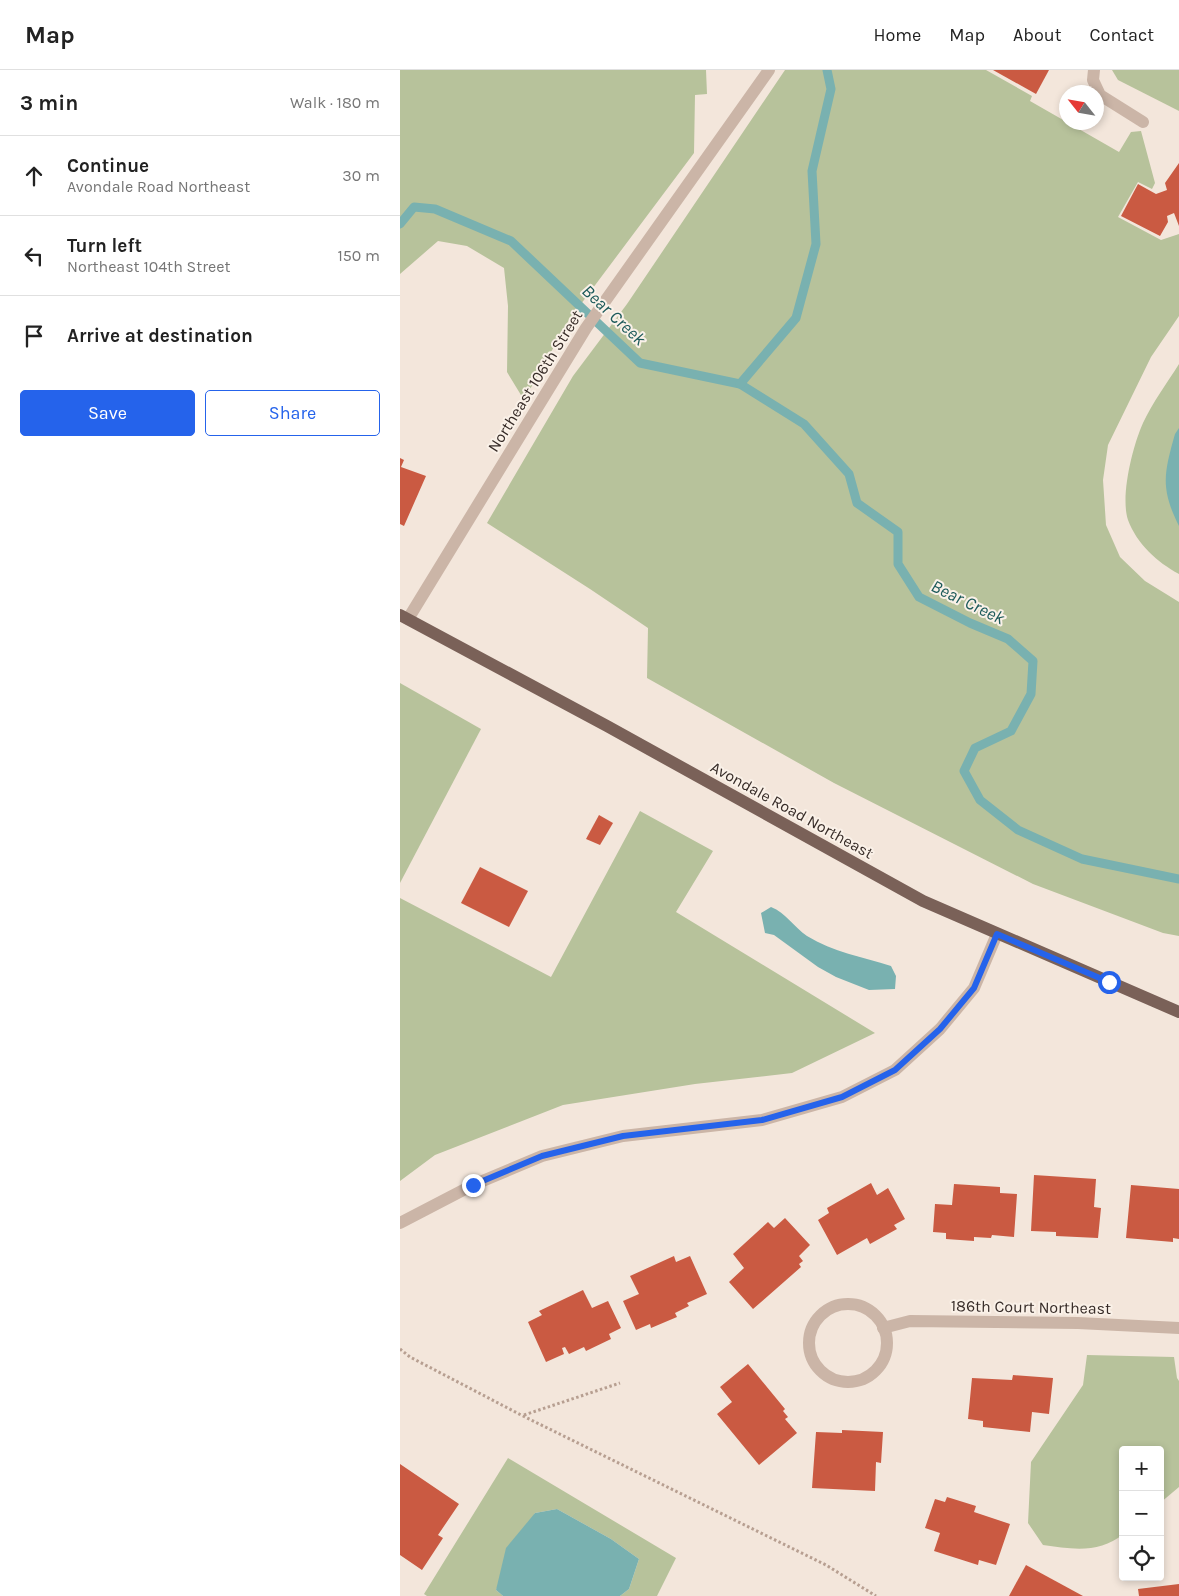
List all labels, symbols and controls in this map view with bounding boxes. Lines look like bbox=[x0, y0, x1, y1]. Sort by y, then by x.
text: Map bbox=[25, 21, 75, 49]
text: Home bbox=[873, 24, 921, 46]
text: Map bbox=[949, 24, 985, 46]
text: About bbox=[1013, 24, 1062, 46]
text: Contact bbox=[1090, 24, 1154, 46]
north arrow bbox=[1059, 85, 1104, 130]
text: 3 min bbox=[20, 91, 78, 115]
text: Walk · 180 m bbox=[290, 93, 380, 112]
text: Continue bbox=[67, 155, 149, 177]
icon: ahead bbox=[20, 162, 48, 190]
text: 30 m bbox=[342, 166, 380, 185]
text: Avondale Road Northeast bbox=[67, 177, 250, 196]
text: Turn left bbox=[67, 235, 142, 257]
icon: left bbox=[20, 242, 48, 270]
text: 150 m bbox=[337, 246, 380, 265]
text: Northeast 104th Street bbox=[67, 257, 231, 276]
water label: Bear Creek bbox=[577, 280, 651, 351]
street label: Northeast 106th Street bbox=[484, 307, 586, 455]
icon: arrive bbox=[20, 322, 48, 350]
text: Arrive at destination bbox=[67, 325, 253, 347]
button: Save bbox=[20, 390, 195, 436]
button: Share bbox=[205, 390, 380, 436]
water label: Bear Creek bbox=[927, 575, 1009, 630]
street label: Avondale Road Northeast bbox=[707, 757, 877, 863]
route start bbox=[1098, 971, 1121, 994]
route end bbox=[462, 1174, 485, 1197]
street label: 186th Court Northeast bbox=[951, 1296, 1111, 1318]
map controls bbox=[1119, 1446, 1164, 1581]
button: + bbox=[1119, 1446, 1164, 1491]
button: − bbox=[1119, 1491, 1164, 1536]
button: locate bbox=[1119, 1536, 1164, 1581]

